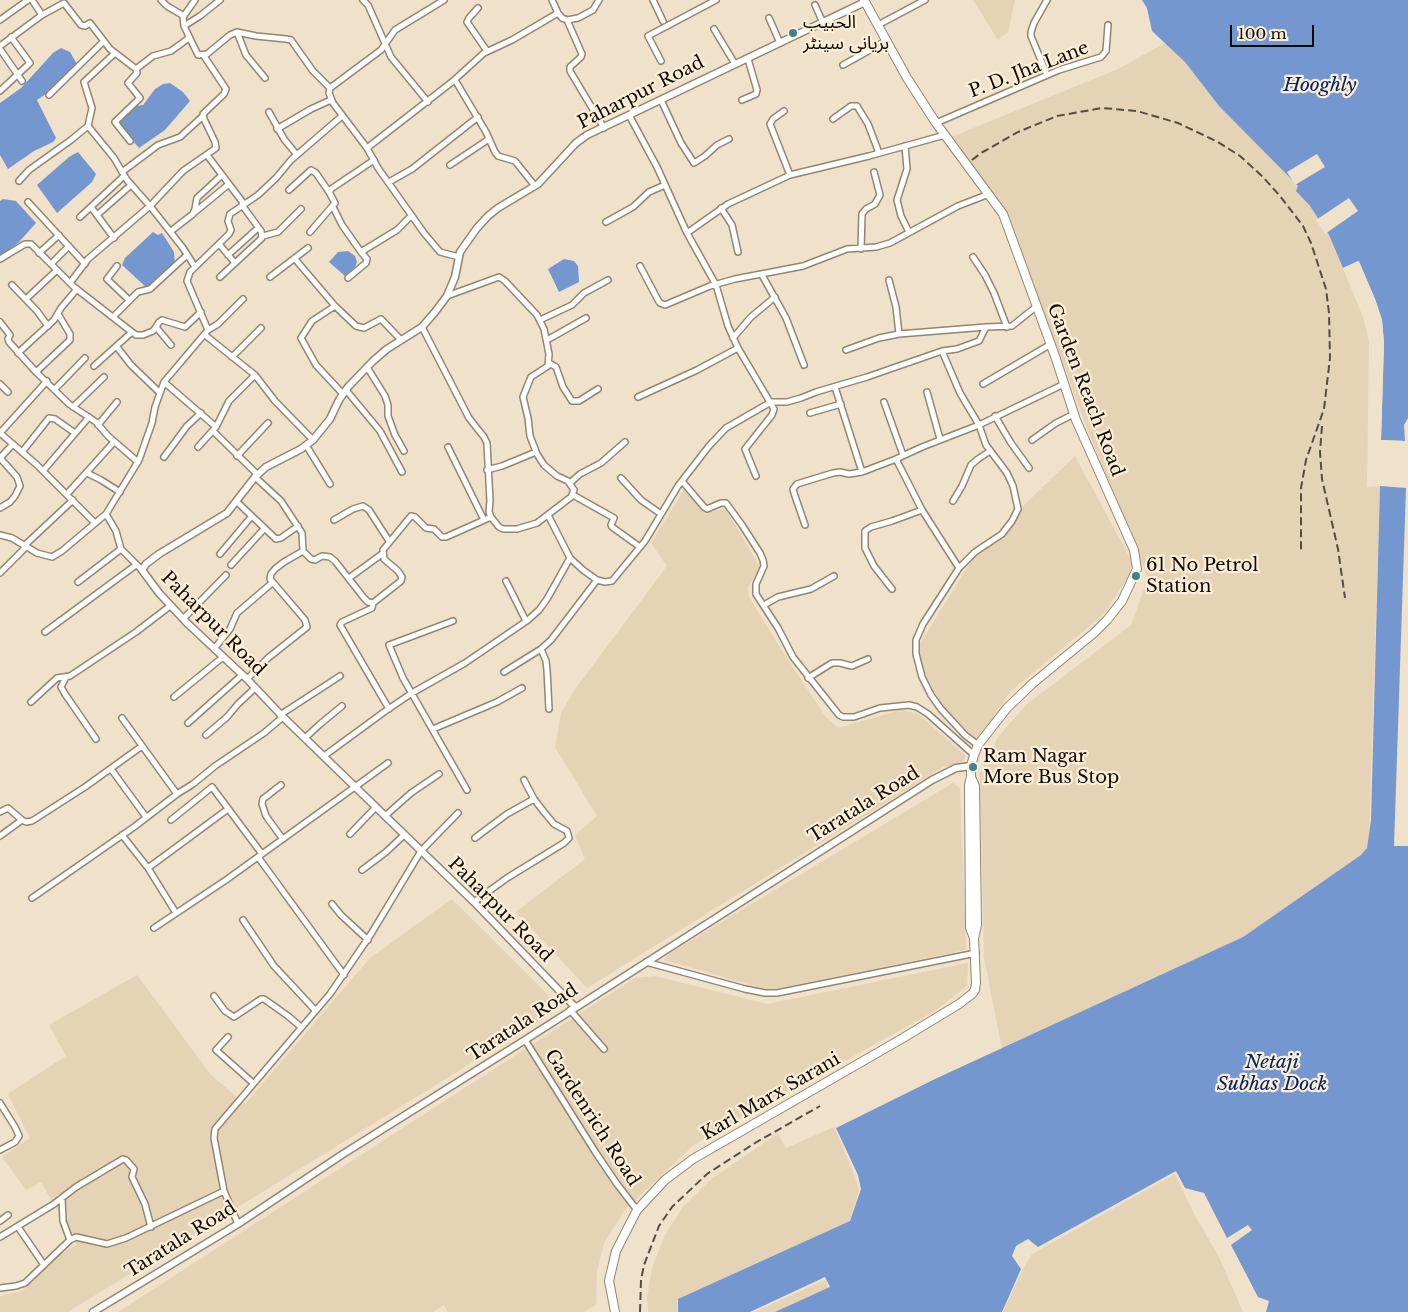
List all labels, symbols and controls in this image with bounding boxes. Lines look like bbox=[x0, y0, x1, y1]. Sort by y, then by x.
place label: الحبیب بریانی سینٹر bbox=[803, 12, 889, 54]
scale bar bbox=[1233, 15, 1317, 47]
text: 100 m bbox=[1238, 24, 1287, 43]
marker: الحبیب بریانی سینٹر bbox=[787, 27, 799, 39]
street label: P. D. Jha Lane bbox=[966, 37, 1092, 103]
street label: Paharpur Road bbox=[574, 52, 708, 134]
water label: Hooghly bbox=[1283, 75, 1357, 97]
street label: Garden Reach Road bbox=[1042, 300, 1128, 480]
place label: 61 No Petrol Station bbox=[1146, 555, 1258, 598]
street label: Paharpur Road bbox=[156, 567, 270, 681]
marker: 61 No Petrol Station bbox=[1130, 570, 1142, 582]
place label: Ram Nagar More Bus Stop bbox=[983, 746, 1119, 789]
marker: Ram Nagar More Bus Stop bbox=[967, 761, 979, 773]
street label: Taratala Road bbox=[805, 762, 923, 848]
street label: Paharpur Road bbox=[443, 853, 557, 967]
street label: Taratala Road bbox=[464, 979, 582, 1067]
street label: Gardenrich Road bbox=[540, 1046, 644, 1190]
street label: Karl Marx Sarani bbox=[698, 1049, 844, 1145]
water label: Netaji Subhas Dock bbox=[1217, 1052, 1327, 1096]
street label: Taratala Road bbox=[122, 1197, 240, 1283]

